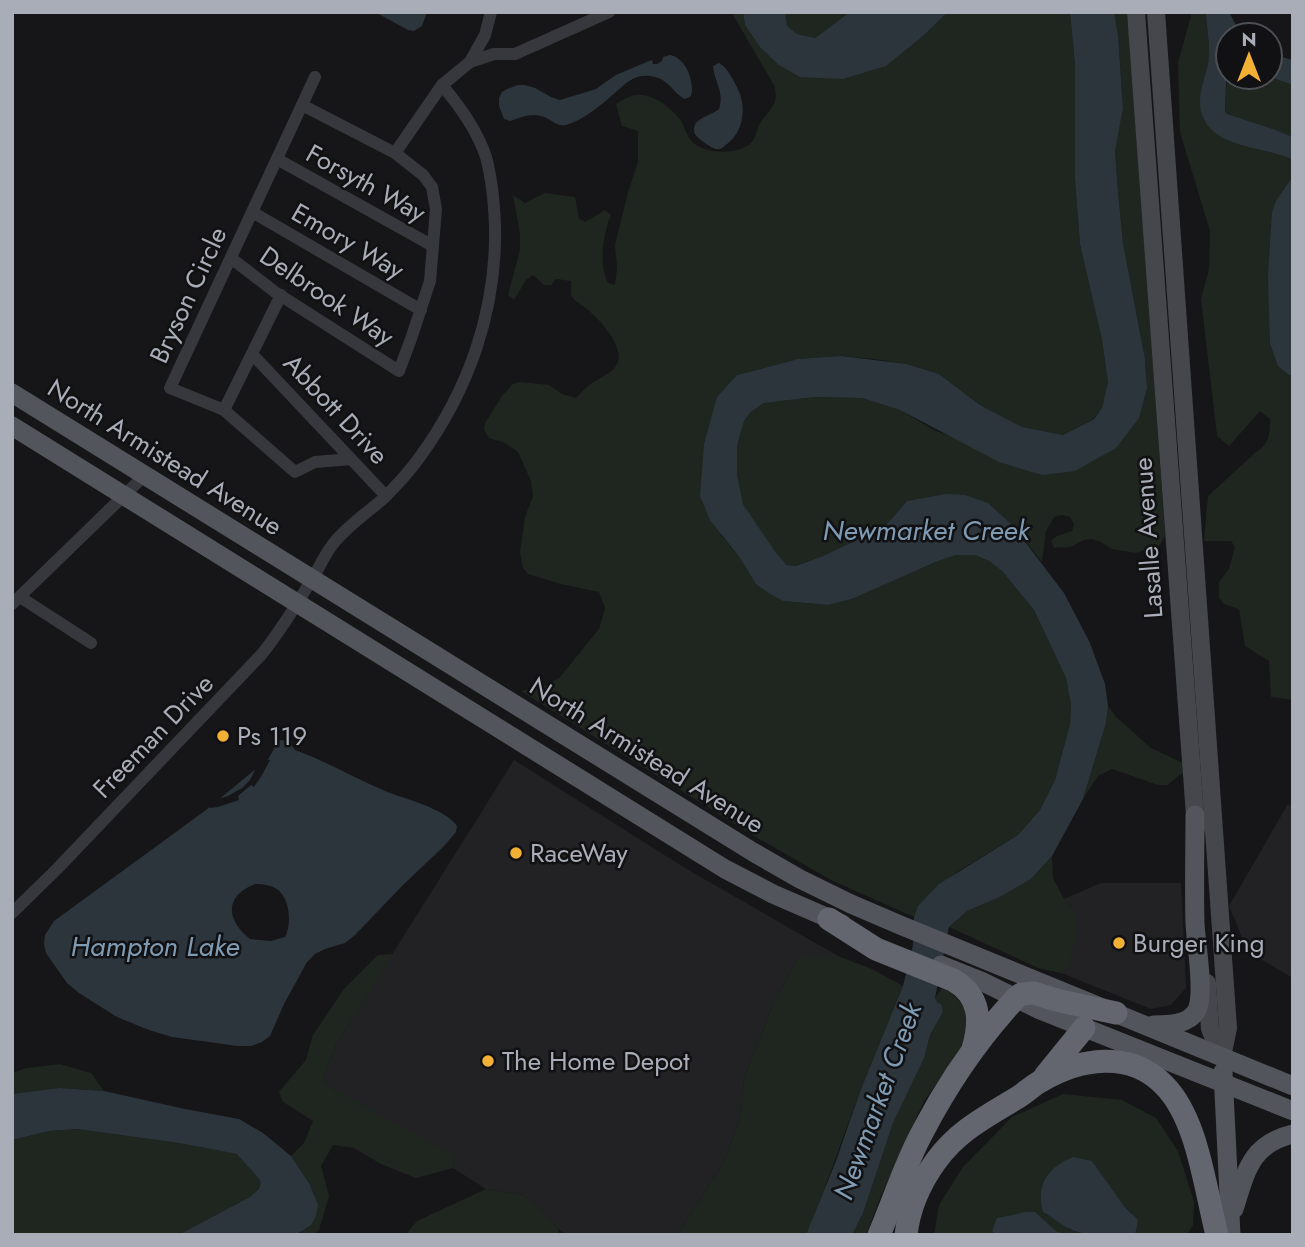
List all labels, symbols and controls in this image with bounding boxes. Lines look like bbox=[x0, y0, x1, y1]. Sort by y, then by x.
north arrow bbox=[1214, 21, 1284, 91]
text: N bbox=[1241, 26, 1257, 53]
street label: Forsyth Way bbox=[299, 134, 433, 232]
street label: Emory Way bbox=[285, 193, 412, 289]
street label: Bryson Circle bbox=[140, 221, 236, 369]
street label: Delbrook Way bbox=[252, 237, 402, 355]
street label: Abbott Drive bbox=[275, 345, 397, 473]
street label: North Armistead Avenue bbox=[40, 369, 290, 545]
street label: Lasalle Avenue bbox=[1123, 456, 1173, 620]
water label: Newmarket Creek bbox=[822, 510, 1031, 551]
street label: Freeman Drive bbox=[84, 665, 222, 807]
street label: North Armistead Avenue bbox=[522, 667, 772, 843]
place label: Ps 119 bbox=[237, 717, 307, 755]
marker: Ps 119 bbox=[215, 728, 231, 744]
place label: RaceWay bbox=[530, 834, 628, 872]
marker: RaceWay bbox=[508, 845, 524, 861]
place label: Burger King bbox=[1133, 924, 1265, 962]
water label: Hampton Lake bbox=[71, 926, 239, 967]
marker: Burger King bbox=[1111, 935, 1127, 951]
water label: Newmarket Creek bbox=[823, 996, 933, 1205]
place label: The Home Depot bbox=[502, 1042, 690, 1080]
marker: The Home Depot bbox=[480, 1053, 496, 1069]

